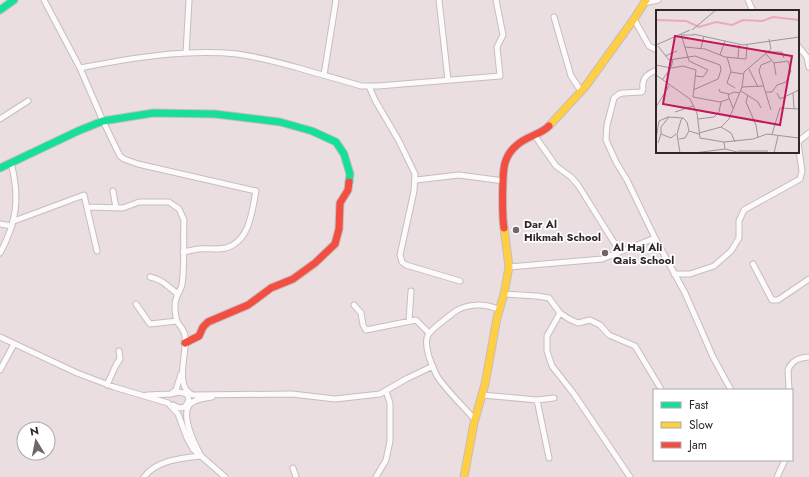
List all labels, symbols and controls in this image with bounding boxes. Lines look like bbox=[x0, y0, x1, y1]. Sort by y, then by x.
inset map bbox=[656, 10, 799, 153]
place label: Dar Al Hikmah School bbox=[524, 216, 601, 245]
marker: Dar Al Hikmah School bbox=[511, 225, 521, 235]
place label: Al Haj Ali Qais School bbox=[612, 239, 674, 268]
marker: Al Haj Ali Qais School bbox=[600, 248, 610, 258]
legend bbox=[653, 389, 793, 461]
text: Fast bbox=[689, 396, 708, 414]
text: Slow bbox=[689, 416, 714, 434]
north arrow bbox=[16, 421, 56, 461]
text: N bbox=[29, 423, 40, 440]
text: Jam bbox=[687, 436, 707, 454]

